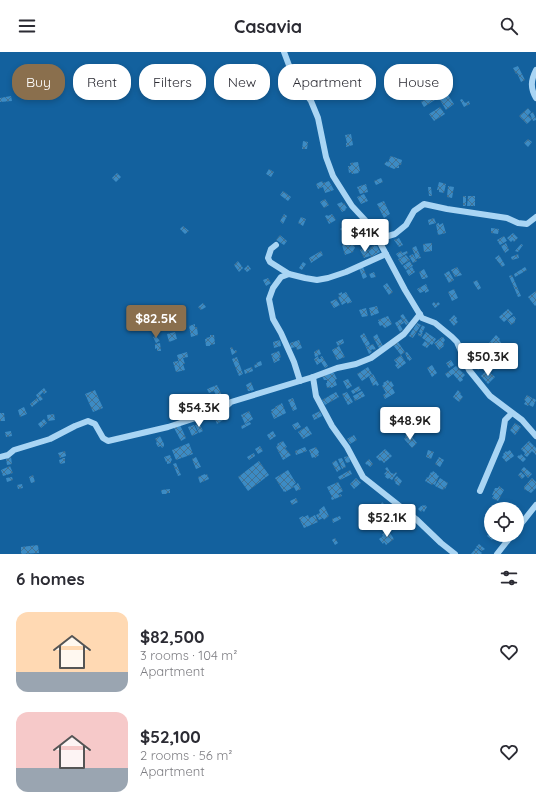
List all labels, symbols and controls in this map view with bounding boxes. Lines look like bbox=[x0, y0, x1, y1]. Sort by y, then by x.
icon: menu bbox=[16, 15, 38, 37]
text: Casavia bbox=[234, 15, 302, 38]
icon: search bbox=[498, 15, 520, 37]
chip: Buy bbox=[12, 64, 65, 100]
chip: Rent bbox=[73, 64, 131, 100]
chip: Filters bbox=[139, 64, 206, 100]
chip: New bbox=[214, 64, 270, 100]
chip: Apartment bbox=[278, 64, 376, 100]
chip: House bbox=[384, 64, 453, 100]
pin: $41K bbox=[341, 219, 389, 253]
text: $41K bbox=[351, 224, 379, 240]
pin: $82.5K bbox=[123, 305, 189, 339]
text: $82.5K bbox=[135, 310, 177, 326]
pin: $50.3K bbox=[455, 343, 521, 377]
text: $50.3K bbox=[467, 348, 509, 364]
pin: $54.3K bbox=[166, 394, 232, 428]
text: $54.3K bbox=[178, 399, 220, 415]
pin: $48.9K bbox=[377, 407, 443, 441]
text: $48.9K bbox=[389, 412, 431, 428]
map controls bbox=[484, 502, 524, 542]
button: locate bbox=[484, 502, 524, 542]
pin: $52.1K bbox=[354, 504, 420, 538]
text: $52.1K bbox=[368, 509, 406, 525]
icon: filters bbox=[498, 567, 520, 589]
text: 6 homes bbox=[16, 568, 85, 589]
text: $82,500 bbox=[140, 626, 204, 647]
icon: home bbox=[48, 628, 96, 676]
icon: heart bbox=[498, 641, 520, 663]
text: 3 rooms · 104 m² bbox=[140, 647, 237, 663]
text: Apartment bbox=[140, 663, 205, 679]
text: $52,100 bbox=[140, 726, 201, 747]
icon: home bbox=[48, 728, 96, 776]
icon: heart bbox=[498, 741, 520, 763]
text: 2 rooms · 56 m² bbox=[140, 747, 232, 763]
text: Apartment bbox=[140, 763, 205, 779]

